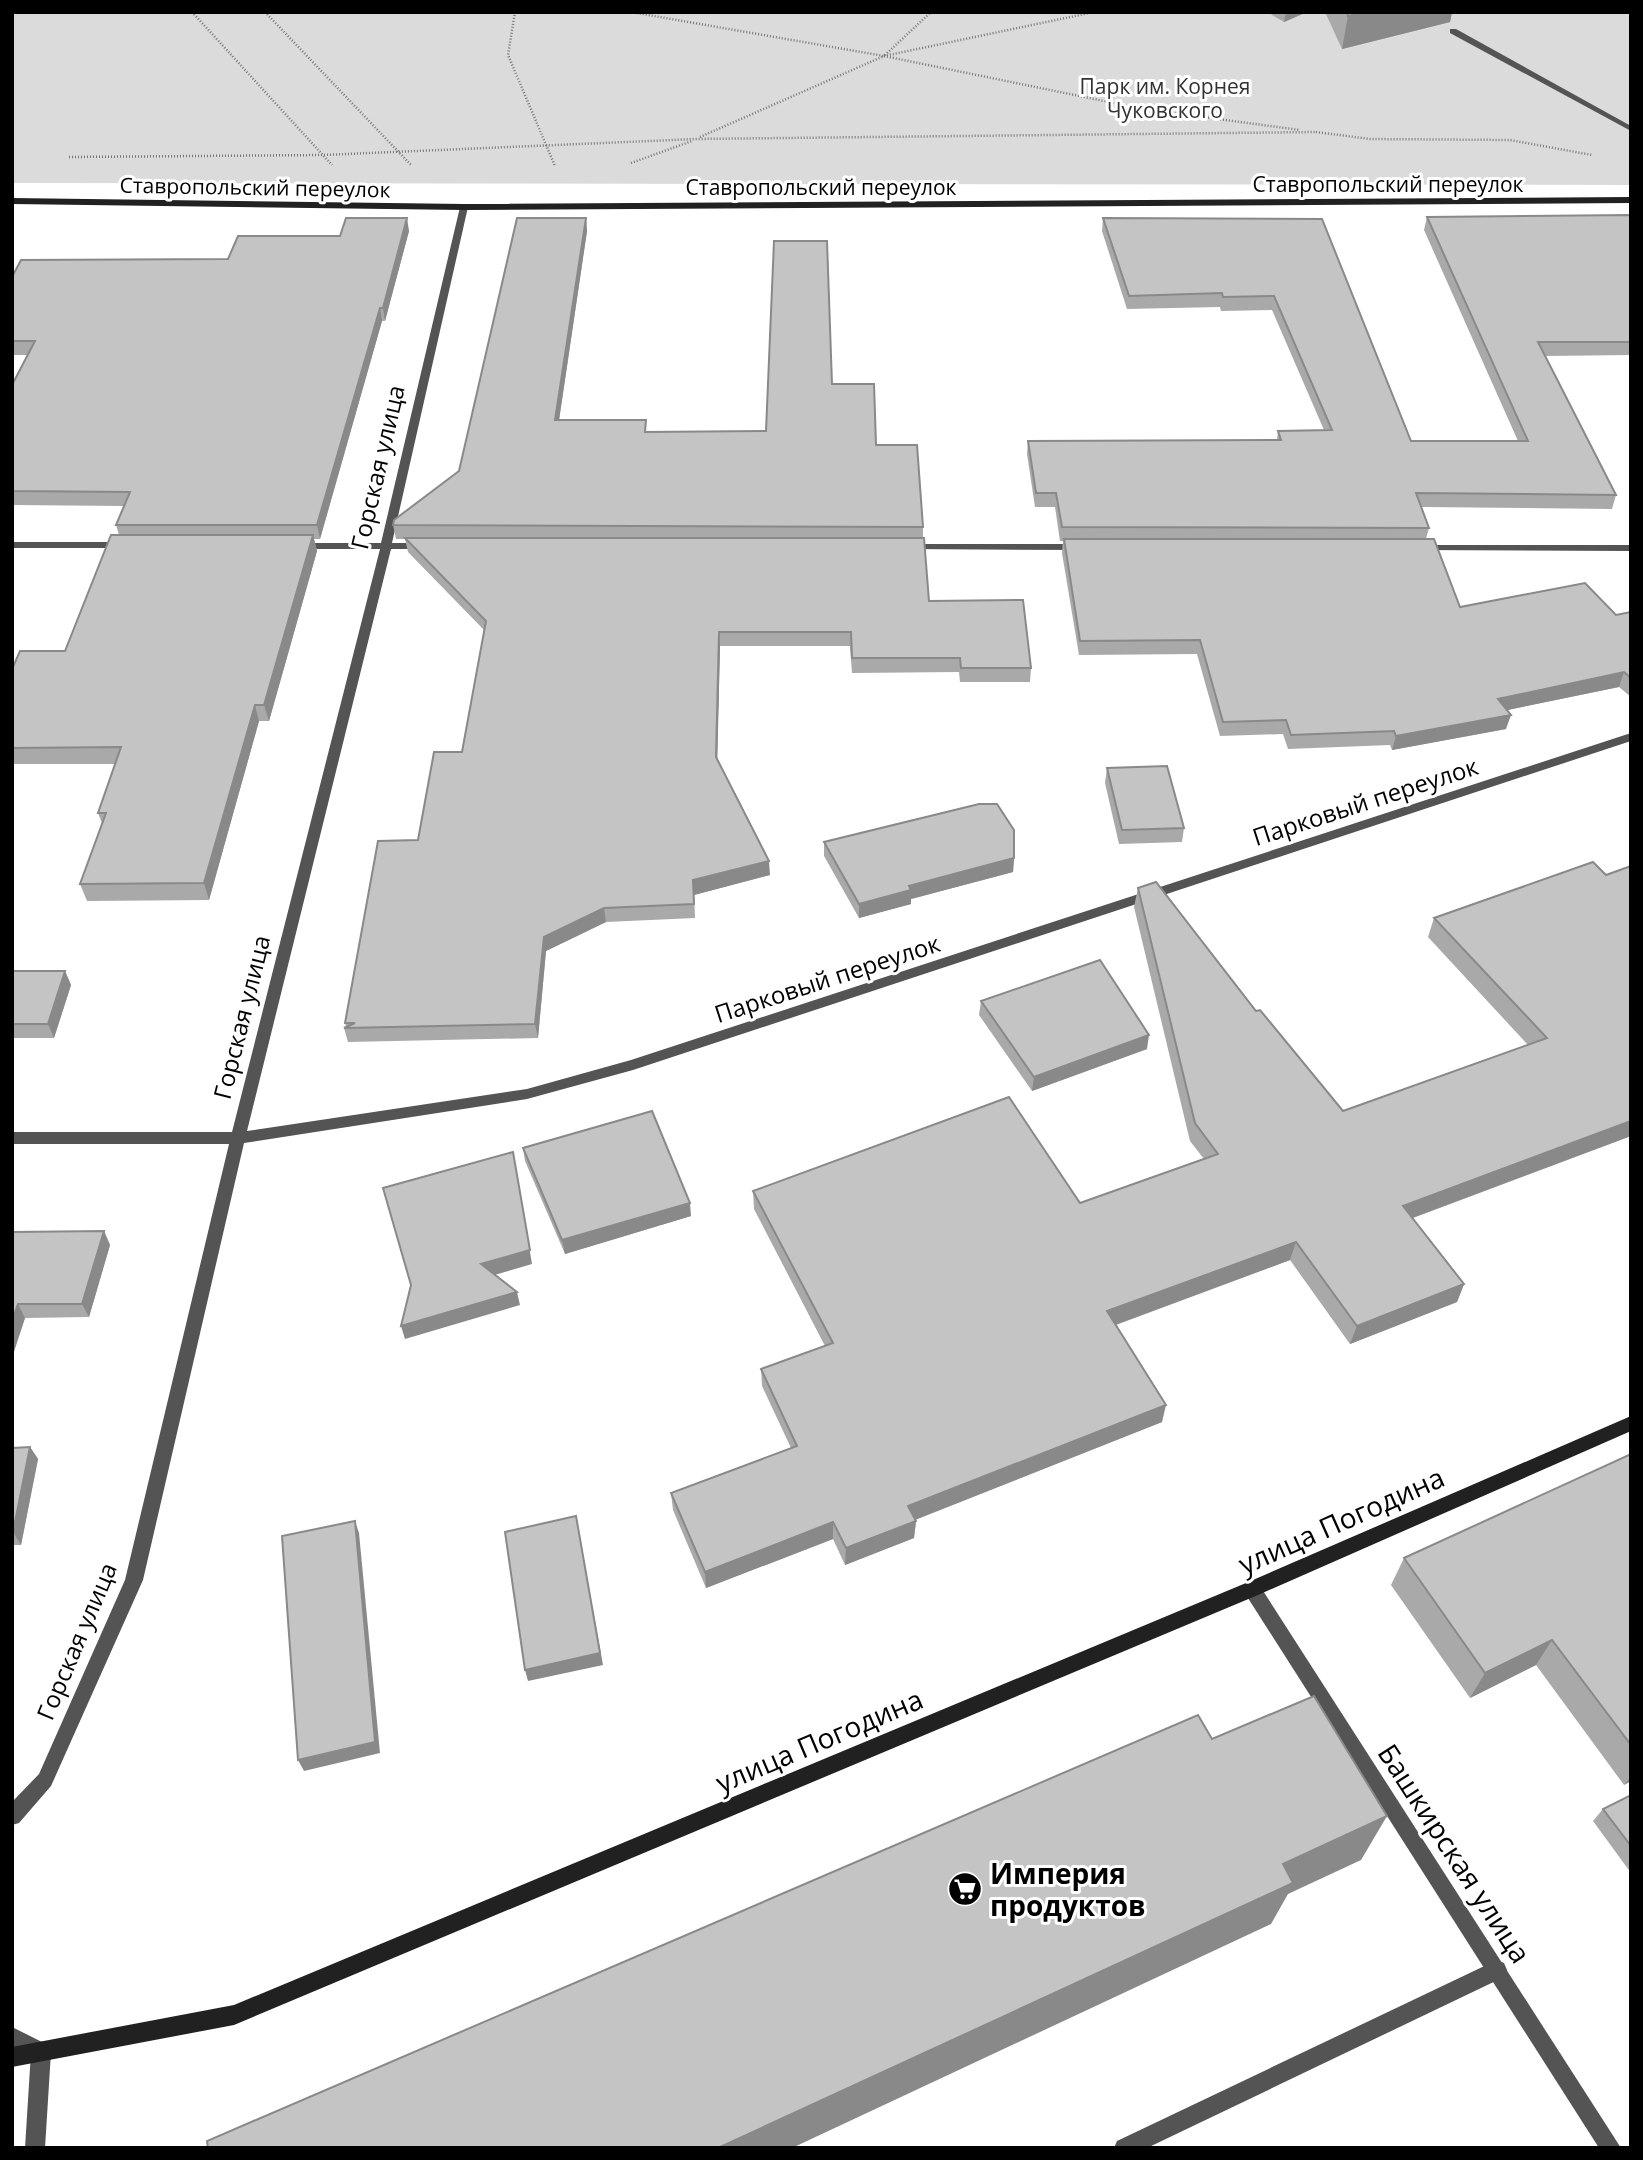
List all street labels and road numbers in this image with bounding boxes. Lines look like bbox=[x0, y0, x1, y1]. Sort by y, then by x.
street label: Ставропольский переулок bbox=[1253, 170, 1524, 198]
street label: Ставропольский переулок bbox=[119, 171, 391, 203]
street label: Ставропольский переулок bbox=[686, 173, 957, 201]
street label: Горская улица bbox=[342, 382, 412, 552]
street label: Парковый переулок bbox=[1248, 749, 1482, 853]
street label: Парковый переулок bbox=[710, 926, 944, 1030]
street label: Горская улица bbox=[205, 932, 277, 1102]
street label: улица Погодина bbox=[1232, 1458, 1450, 1582]
street label: Горская улица bbox=[28, 1557, 124, 1725]
street label: улица Погодина bbox=[710, 1679, 928, 1801]
street label: Башкирская улица bbox=[1370, 1736, 1540, 1970]

